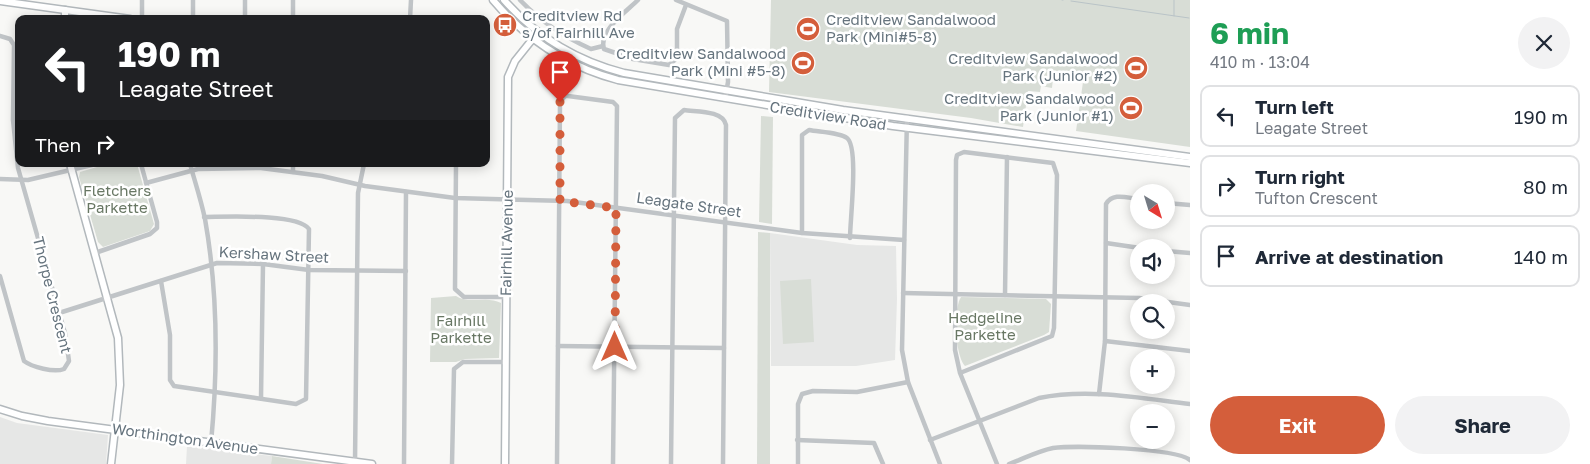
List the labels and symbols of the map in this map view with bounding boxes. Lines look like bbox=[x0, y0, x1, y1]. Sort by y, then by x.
place label: Creditview Rd s/of Fairhill Ave bbox=[522, 6, 635, 41]
place label: Creditview Sandalwood Park (Mini#5-8) bbox=[826, 10, 996, 45]
bus stop icon: Creditview Rd s/of Fairhill Ave bbox=[492, 12, 518, 38]
sports icon: Creditview Sandalwood Park (Mini#5-8) bbox=[795, 16, 821, 42]
place label: Creditview Sandalwood Park (Mini #5-8) bbox=[616, 44, 786, 79]
place label: Creditview Sandalwood Park (Junior #2) bbox=[948, 49, 1118, 84]
sports icon: Creditview Sandalwood Park (Mini #5-8) bbox=[790, 50, 816, 76]
pin bbox=[539, 51, 581, 102]
sports icon: Creditview Sandalwood Park (Junior #2) bbox=[1123, 55, 1149, 81]
place label: Creditview Sandalwood Park (Junior #1) bbox=[944, 89, 1114, 124]
sports icon: Creditview Sandalwood Park (Junior #1) bbox=[1118, 95, 1144, 121]
street label: Creditview Road bbox=[769, 97, 888, 133]
park label: Fletchers Parkette bbox=[83, 181, 151, 216]
north arrow bbox=[1130, 184, 1175, 229]
street label: Leagate Street bbox=[635, 188, 743, 220]
street label: Fairhill Avenue bbox=[496, 189, 516, 296]
street label: Thorpe Crescent bbox=[30, 235, 76, 355]
street label: Kershaw Street bbox=[218, 242, 330, 266]
park label: Hedgeline Parkette bbox=[948, 308, 1022, 343]
park label: Fairhill Parkette bbox=[430, 311, 492, 346]
position arrow bbox=[588, 320, 640, 372]
street label: Worthington Avenue bbox=[111, 419, 260, 457]

